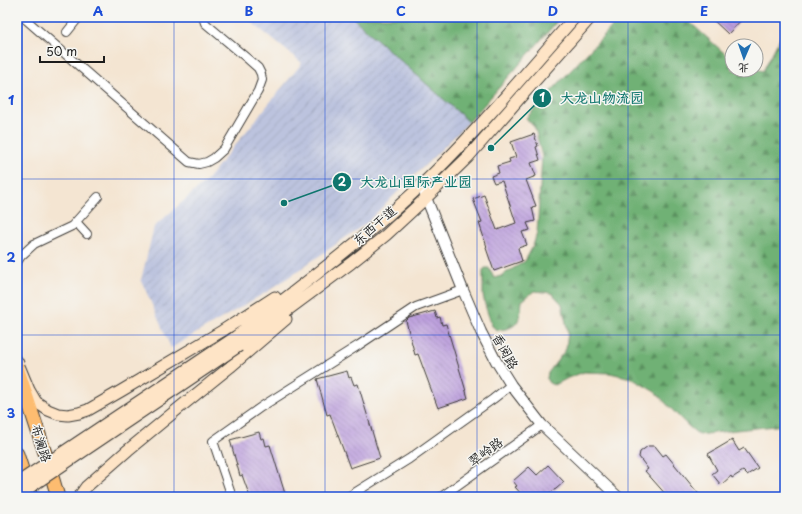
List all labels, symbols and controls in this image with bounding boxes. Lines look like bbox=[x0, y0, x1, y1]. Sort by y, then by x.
text: A bbox=[93, 1, 103, 20]
text: B bbox=[245, 1, 254, 20]
text: C bbox=[396, 1, 406, 20]
text: D bbox=[548, 1, 558, 20]
text: E bbox=[700, 1, 708, 20]
scale bar bbox=[40, 38, 104, 64]
north arrow bbox=[724, 38, 764, 78]
text: 50 m bbox=[46, 42, 77, 60]
text: 北 bbox=[738, 60, 749, 77]
callout: 大龙山物流园 bbox=[532, 85, 652, 111]
text: 大龙山物流园 bbox=[560, 87, 644, 108]
text: 1 bbox=[539, 88, 545, 106]
text: 1 bbox=[8, 90, 14, 109]
callout: 大龙山国际产业园 bbox=[332, 169, 480, 195]
text: 大龙山国际产业园 bbox=[360, 171, 472, 192]
text: 2 bbox=[338, 172, 347, 190]
street label: 东西干道 bbox=[348, 201, 400, 249]
text: 2 bbox=[6, 247, 16, 266]
street label: 香阅路 bbox=[488, 329, 524, 373]
text: 3 bbox=[7, 403, 16, 422]
street label: 布澜路 bbox=[27, 422, 57, 464]
street label: 翠岭路 bbox=[464, 432, 506, 470]

